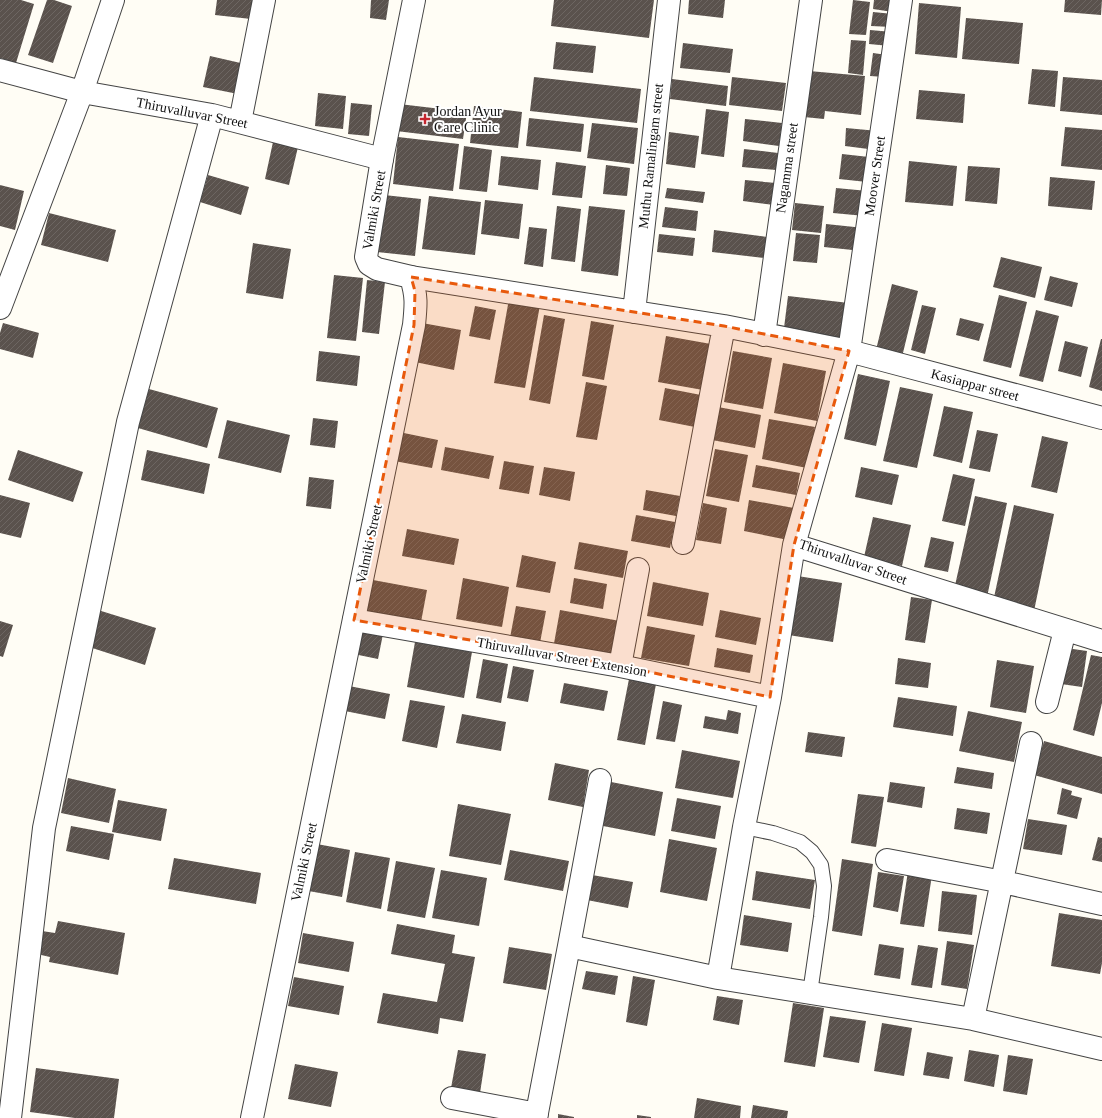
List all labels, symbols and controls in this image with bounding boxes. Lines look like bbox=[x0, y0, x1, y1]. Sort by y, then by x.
street label: Muthu Ramalingam street bbox=[636, 82, 666, 229]
street label: Thiruvalluvar Street bbox=[135, 95, 249, 131]
place label: Jordan Ayur Care Clinic bbox=[434, 104, 502, 135]
marker: Jordan Ayur Care Clinic bbox=[419, 113, 431, 125]
street label: Nagamma street bbox=[773, 122, 801, 214]
street label: Moover Street bbox=[862, 135, 888, 217]
street label: Valmiki Street bbox=[360, 169, 388, 251]
street label: Kasiappar street bbox=[929, 366, 1021, 404]
street label: Valmiki Street bbox=[353, 503, 385, 585]
street label: Thiruvalluvar Street bbox=[797, 536, 909, 588]
street label: Thiruvalluvar Street Extension bbox=[476, 635, 648, 679]
street label: Valmiki Street bbox=[288, 821, 320, 903]

